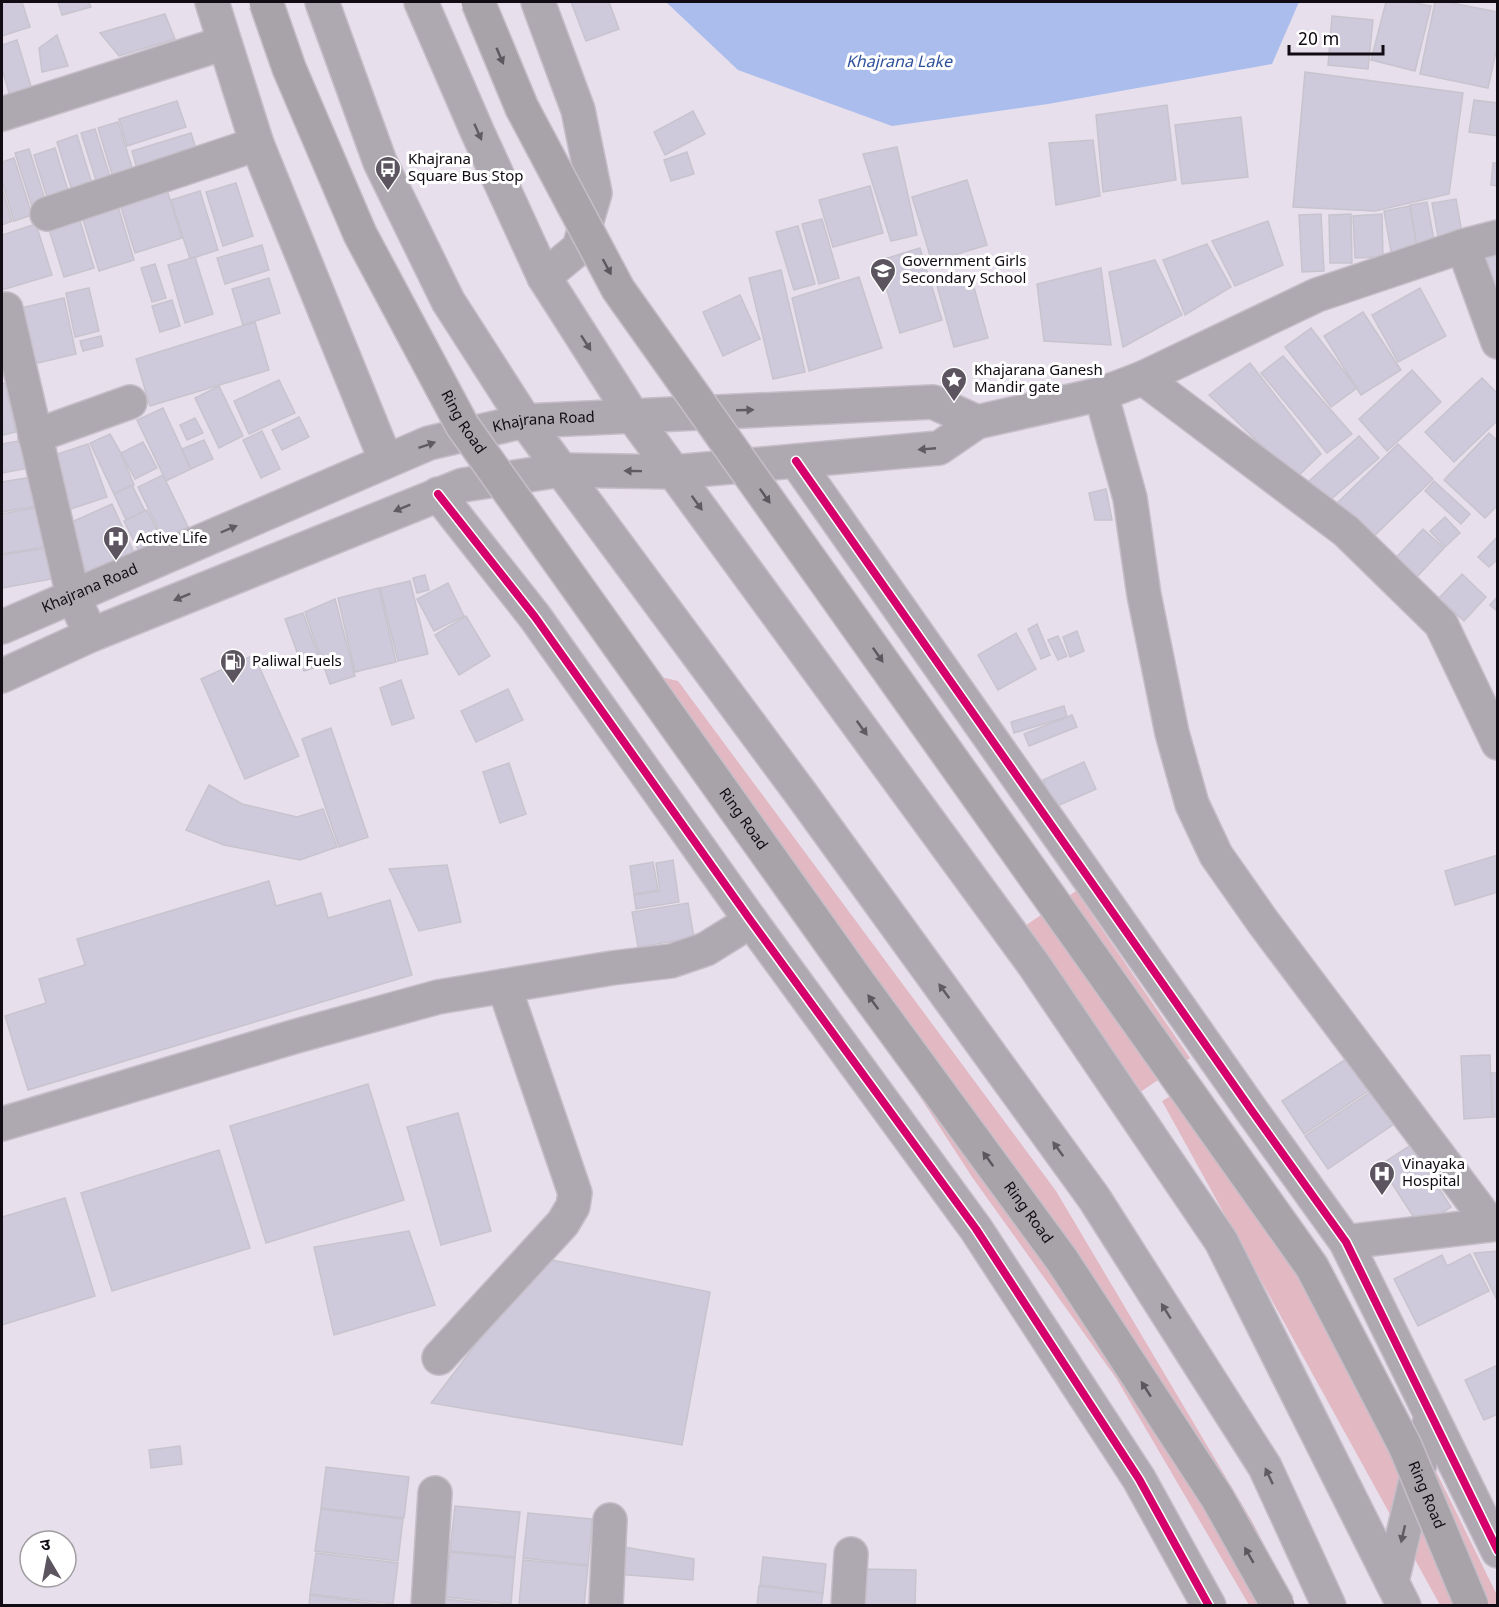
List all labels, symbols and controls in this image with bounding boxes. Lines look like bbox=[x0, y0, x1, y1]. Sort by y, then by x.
scale bar bbox=[1289, 18, 1384, 56]
text: 20 m bbox=[1298, 29, 1339, 52]
one-way arrow bbox=[495, 47, 505, 65]
water label: Khajrana Lake bbox=[846, 53, 953, 74]
one-way arrow bbox=[473, 124, 482, 141]
place label: Khajrana Square Bus Stop bbox=[408, 151, 523, 187]
bus stop icon: Khajrana Square Bus Stop bbox=[373, 154, 403, 192]
place label: Government Girls Secondary School bbox=[902, 253, 1026, 289]
school or university icon: Government Girls Secondary School bbox=[868, 256, 898, 294]
one-way arrow bbox=[602, 259, 612, 276]
one-way arrow bbox=[580, 334, 591, 351]
place label: Khajarana Ganesh Mandir gate bbox=[974, 362, 1103, 398]
place icon: Khajarana Ganesh Mandir gate bbox=[939, 365, 969, 403]
street label: Ring Road bbox=[436, 387, 489, 458]
one-way arrow bbox=[736, 406, 755, 415]
street label: Khajrana Road bbox=[491, 408, 595, 438]
one-way arrow bbox=[418, 439, 436, 449]
one-way arrow bbox=[917, 444, 936, 454]
one-way arrow bbox=[624, 466, 643, 476]
one-way arrow bbox=[759, 489, 771, 504]
one-way arrow bbox=[691, 494, 703, 510]
one-way arrow bbox=[393, 504, 411, 513]
hospital icon: Active Life bbox=[101, 524, 131, 562]
one-way arrow bbox=[220, 524, 238, 534]
place label: Active Life bbox=[136, 530, 207, 549]
street label: Khajrana Road bbox=[39, 560, 141, 618]
one-way arrow bbox=[173, 593, 191, 603]
fuel station icon: Paliwal Fuels bbox=[218, 647, 248, 685]
one-way arrow bbox=[872, 647, 884, 663]
place label: Paliwal Fuels bbox=[252, 653, 342, 672]
one-way arrow bbox=[855, 720, 867, 735]
street label: Ring Road bbox=[714, 785, 771, 854]
one-way arrow bbox=[938, 983, 950, 999]
one-way arrow bbox=[867, 995, 879, 1011]
one-way arrow bbox=[1053, 1141, 1065, 1156]
one-way arrow bbox=[983, 1152, 995, 1167]
place label: Vinayaka Hospital bbox=[1402, 1156, 1465, 1192]
hospital icon: Vinayaka Hospital bbox=[1367, 1159, 1397, 1197]
street label: Ring Road bbox=[999, 1179, 1056, 1248]
one-way arrow bbox=[1161, 1303, 1172, 1319]
one-way arrow bbox=[1141, 1381, 1152, 1397]
street label: Ring Road bbox=[1403, 1459, 1448, 1532]
one-way arrow bbox=[1265, 1468, 1274, 1485]
one-way arrow bbox=[1398, 1525, 1408, 1543]
north arrow bbox=[18, 1529, 78, 1589]
text: उ bbox=[39, 1535, 53, 1558]
one-way arrow bbox=[1244, 1547, 1255, 1563]

